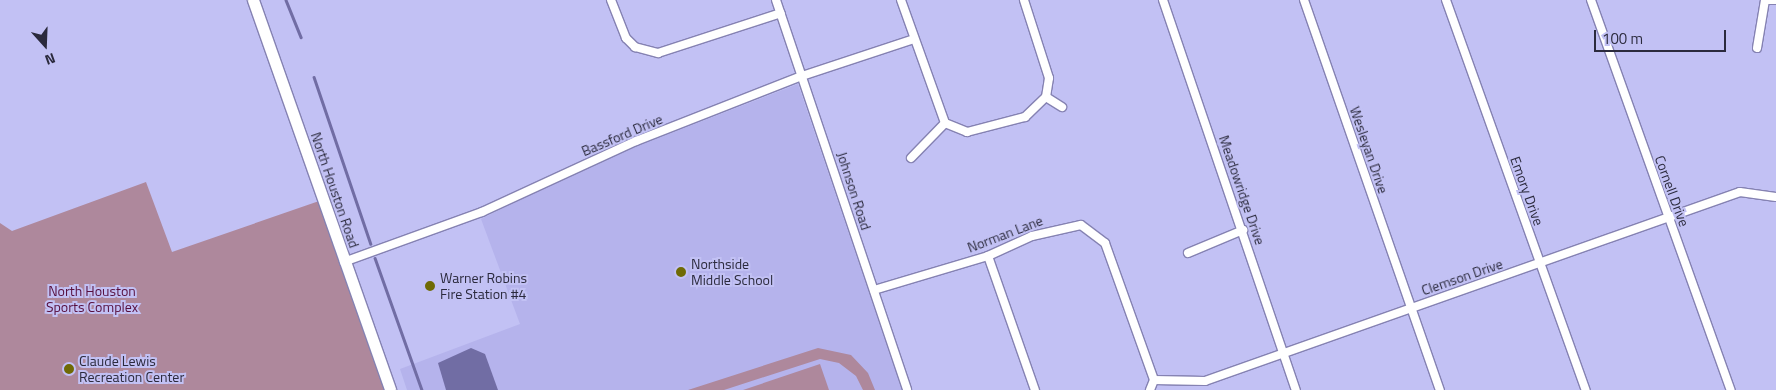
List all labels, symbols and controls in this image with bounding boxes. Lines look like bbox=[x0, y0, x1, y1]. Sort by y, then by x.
north arrow bbox=[20, 20, 70, 70]
scale bar bbox=[1596, 20, 1728, 52]
text: 100 m bbox=[1602, 27, 1643, 50]
text: N bbox=[42, 48, 58, 71]
street label: Wesleyan Drive bbox=[1346, 104, 1392, 196]
street label: Bassford Drive bbox=[579, 110, 665, 160]
street label: North Houston Road bbox=[307, 130, 363, 250]
street label: Meadowridge Drive bbox=[1215, 133, 1269, 247]
street label: Johnson Road bbox=[833, 150, 875, 232]
street label: Cornell Drive bbox=[1651, 153, 1693, 229]
street label: Emory Drive bbox=[1507, 154, 1547, 228]
street label: Norman Lane bbox=[965, 212, 1045, 256]
street label: Clemson Drive bbox=[1419, 255, 1505, 299]
place label: Northside Middle School bbox=[691, 256, 773, 288]
marker: Northside Middle School bbox=[675, 266, 687, 278]
place label: Warner Robins Fire Station #4 bbox=[440, 270, 527, 302]
marker: Warner Robins Fire Station #4 bbox=[424, 280, 436, 292]
park label: North Houston Sports Complex bbox=[46, 283, 138, 316]
place label: Claude Lewis Recreation Center bbox=[79, 353, 184, 386]
marker: Claude Lewis Recreation Center bbox=[63, 363, 75, 375]

